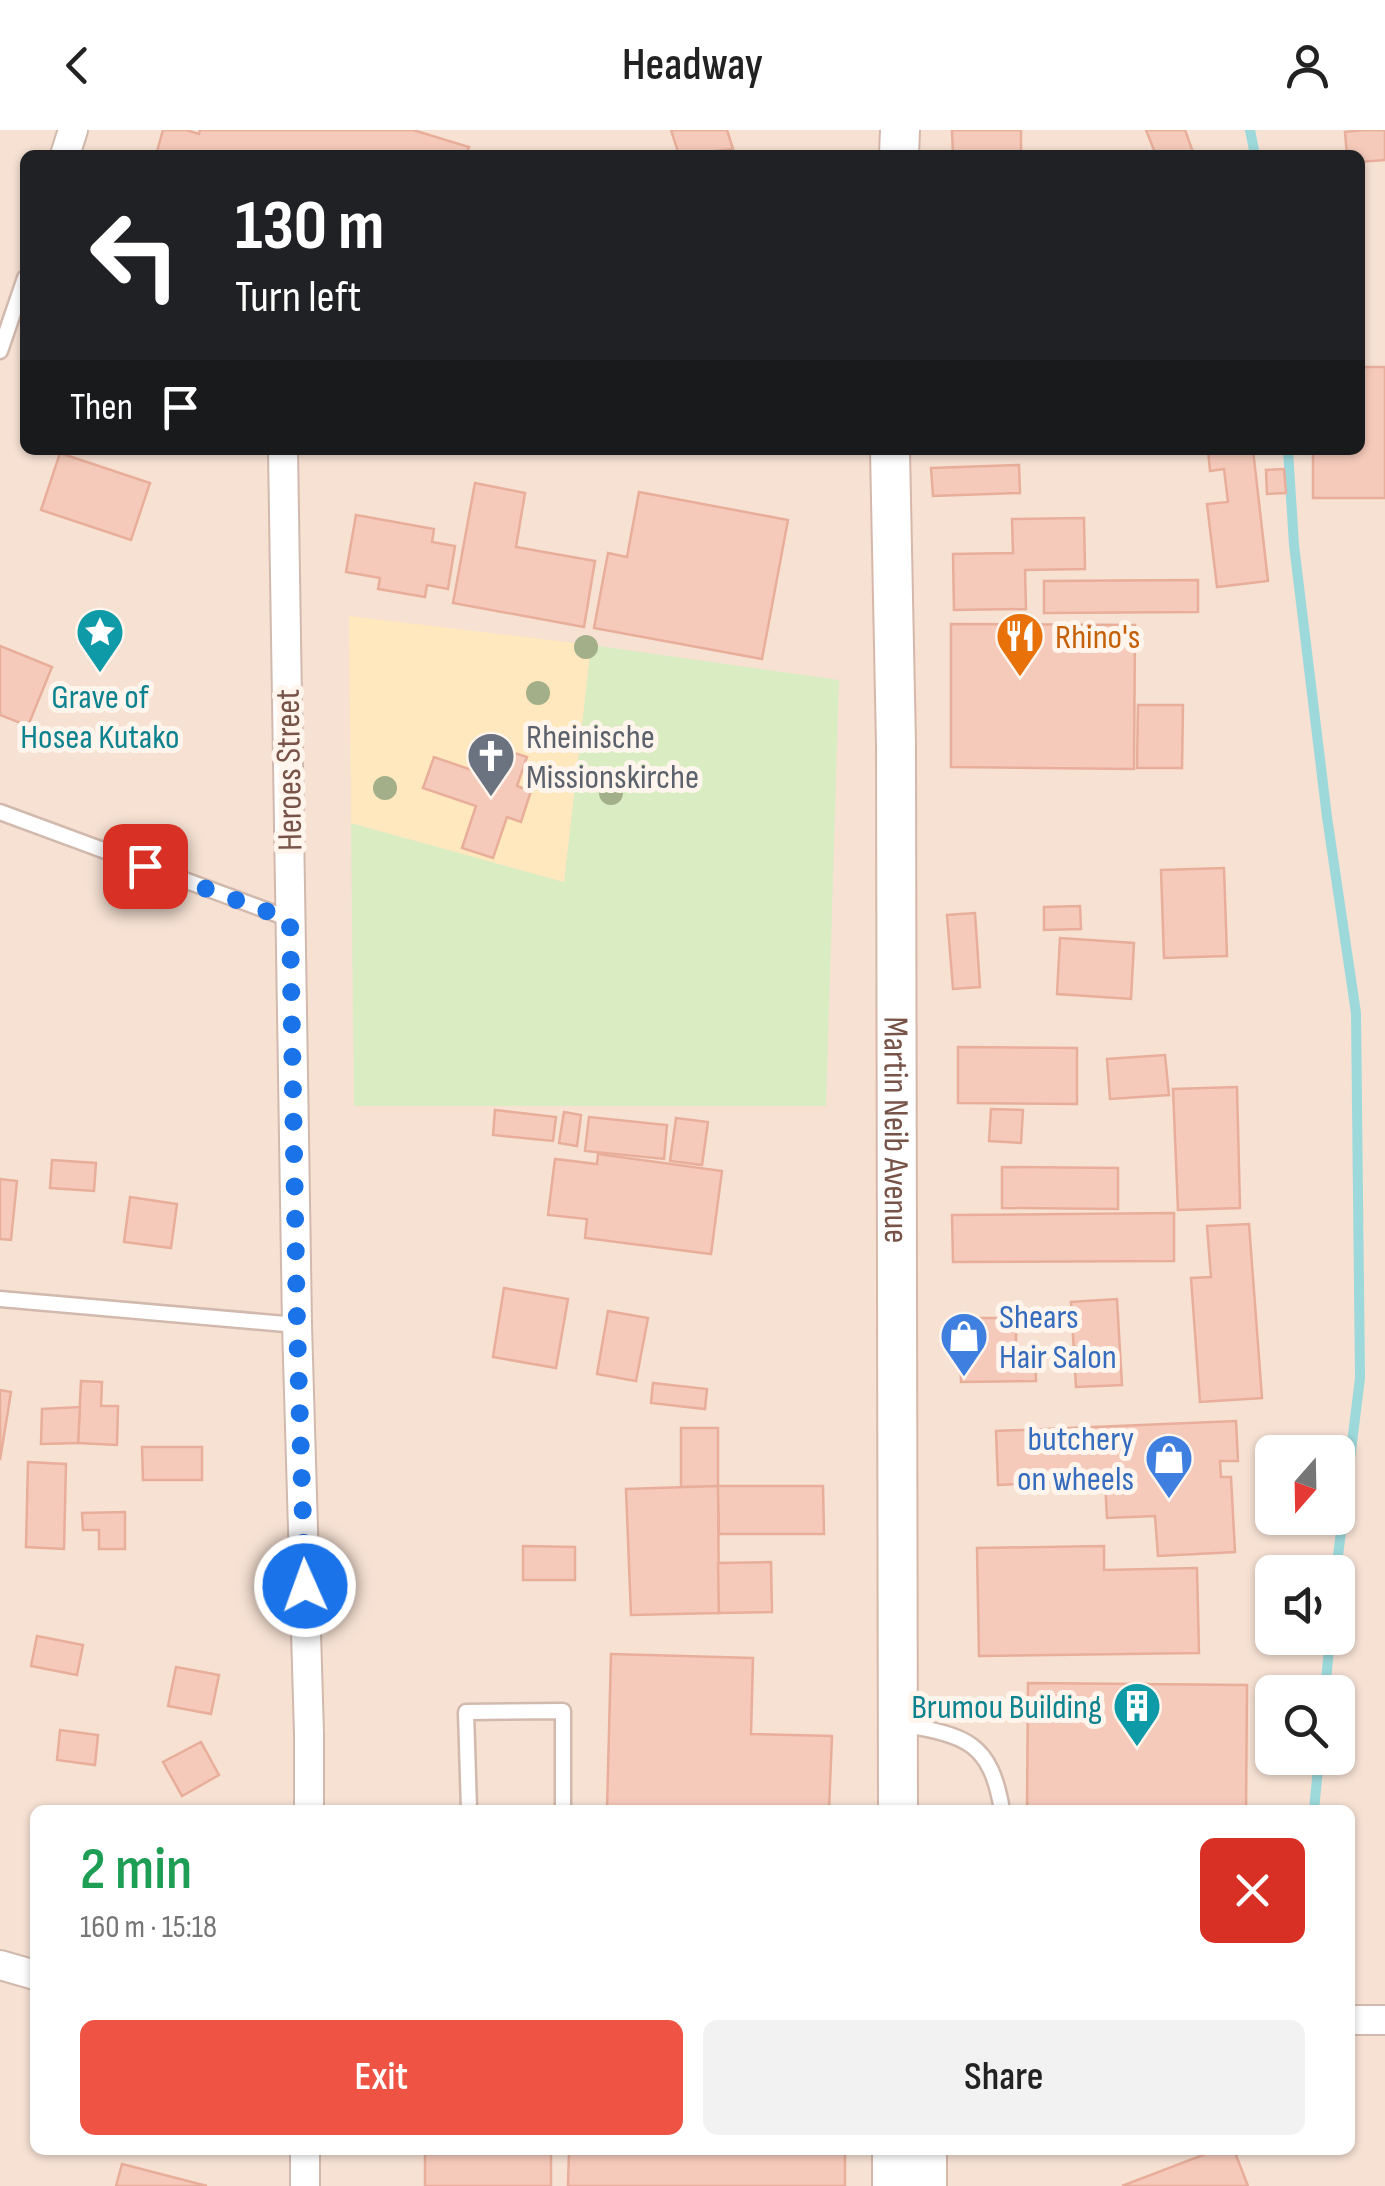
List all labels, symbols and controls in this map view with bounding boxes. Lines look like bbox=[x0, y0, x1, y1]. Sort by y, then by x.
icon: back bbox=[50, 38, 105, 93]
text: Headway bbox=[622, 38, 763, 93]
icon: person bbox=[1280, 38, 1335, 93]
text: 130 m bbox=[235, 185, 384, 269]
icon: left bbox=[70, 190, 200, 320]
text: Turn left bbox=[235, 270, 361, 325]
icon: arrive bbox=[153, 380, 208, 435]
text: Then bbox=[70, 385, 133, 430]
place icon: Grave of Hosea Kutako bbox=[74, 606, 126, 674]
restaurant icon: Rhino's bbox=[994, 610, 1046, 678]
place label: Rhino's bbox=[1055, 616, 1140, 659]
place label: Grave of Hosea Kutako bbox=[20, 676, 180, 759]
street label: Heroes Street bbox=[267, 689, 312, 851]
place label: Rheinische Missionskirche bbox=[526, 716, 699, 799]
church icon: Rheinische Missionskirche bbox=[465, 730, 517, 798]
pin bbox=[103, 824, 188, 909]
icon: arrive bbox=[118, 839, 173, 894]
street label: Martin Neib Avenue bbox=[874, 1017, 917, 1243]
place label: Shears Hair Salon bbox=[999, 1296, 1117, 1379]
shop icon: Shears Hair Salon bbox=[938, 1310, 990, 1378]
place label: butchery on wheels bbox=[1017, 1418, 1134, 1501]
shop icon: butchery on wheels bbox=[1143, 1432, 1195, 1500]
north arrow bbox=[1255, 1435, 1355, 1535]
map controls bbox=[1255, 1435, 1355, 1775]
position arrow bbox=[253, 1534, 357, 1638]
button: sound bbox=[1255, 1555, 1355, 1655]
button: search bbox=[1255, 1675, 1355, 1775]
building icon: Brumou Building bbox=[1111, 1680, 1163, 1748]
place label: Brumou Building bbox=[911, 1686, 1102, 1729]
text: 2 min bbox=[80, 1834, 192, 1906]
button: close bbox=[1200, 1838, 1305, 1943]
text: 160 m · 15:18 bbox=[80, 1908, 217, 1947]
button: Exit bbox=[80, 2020, 683, 2135]
button: Share bbox=[703, 2020, 1305, 2135]

